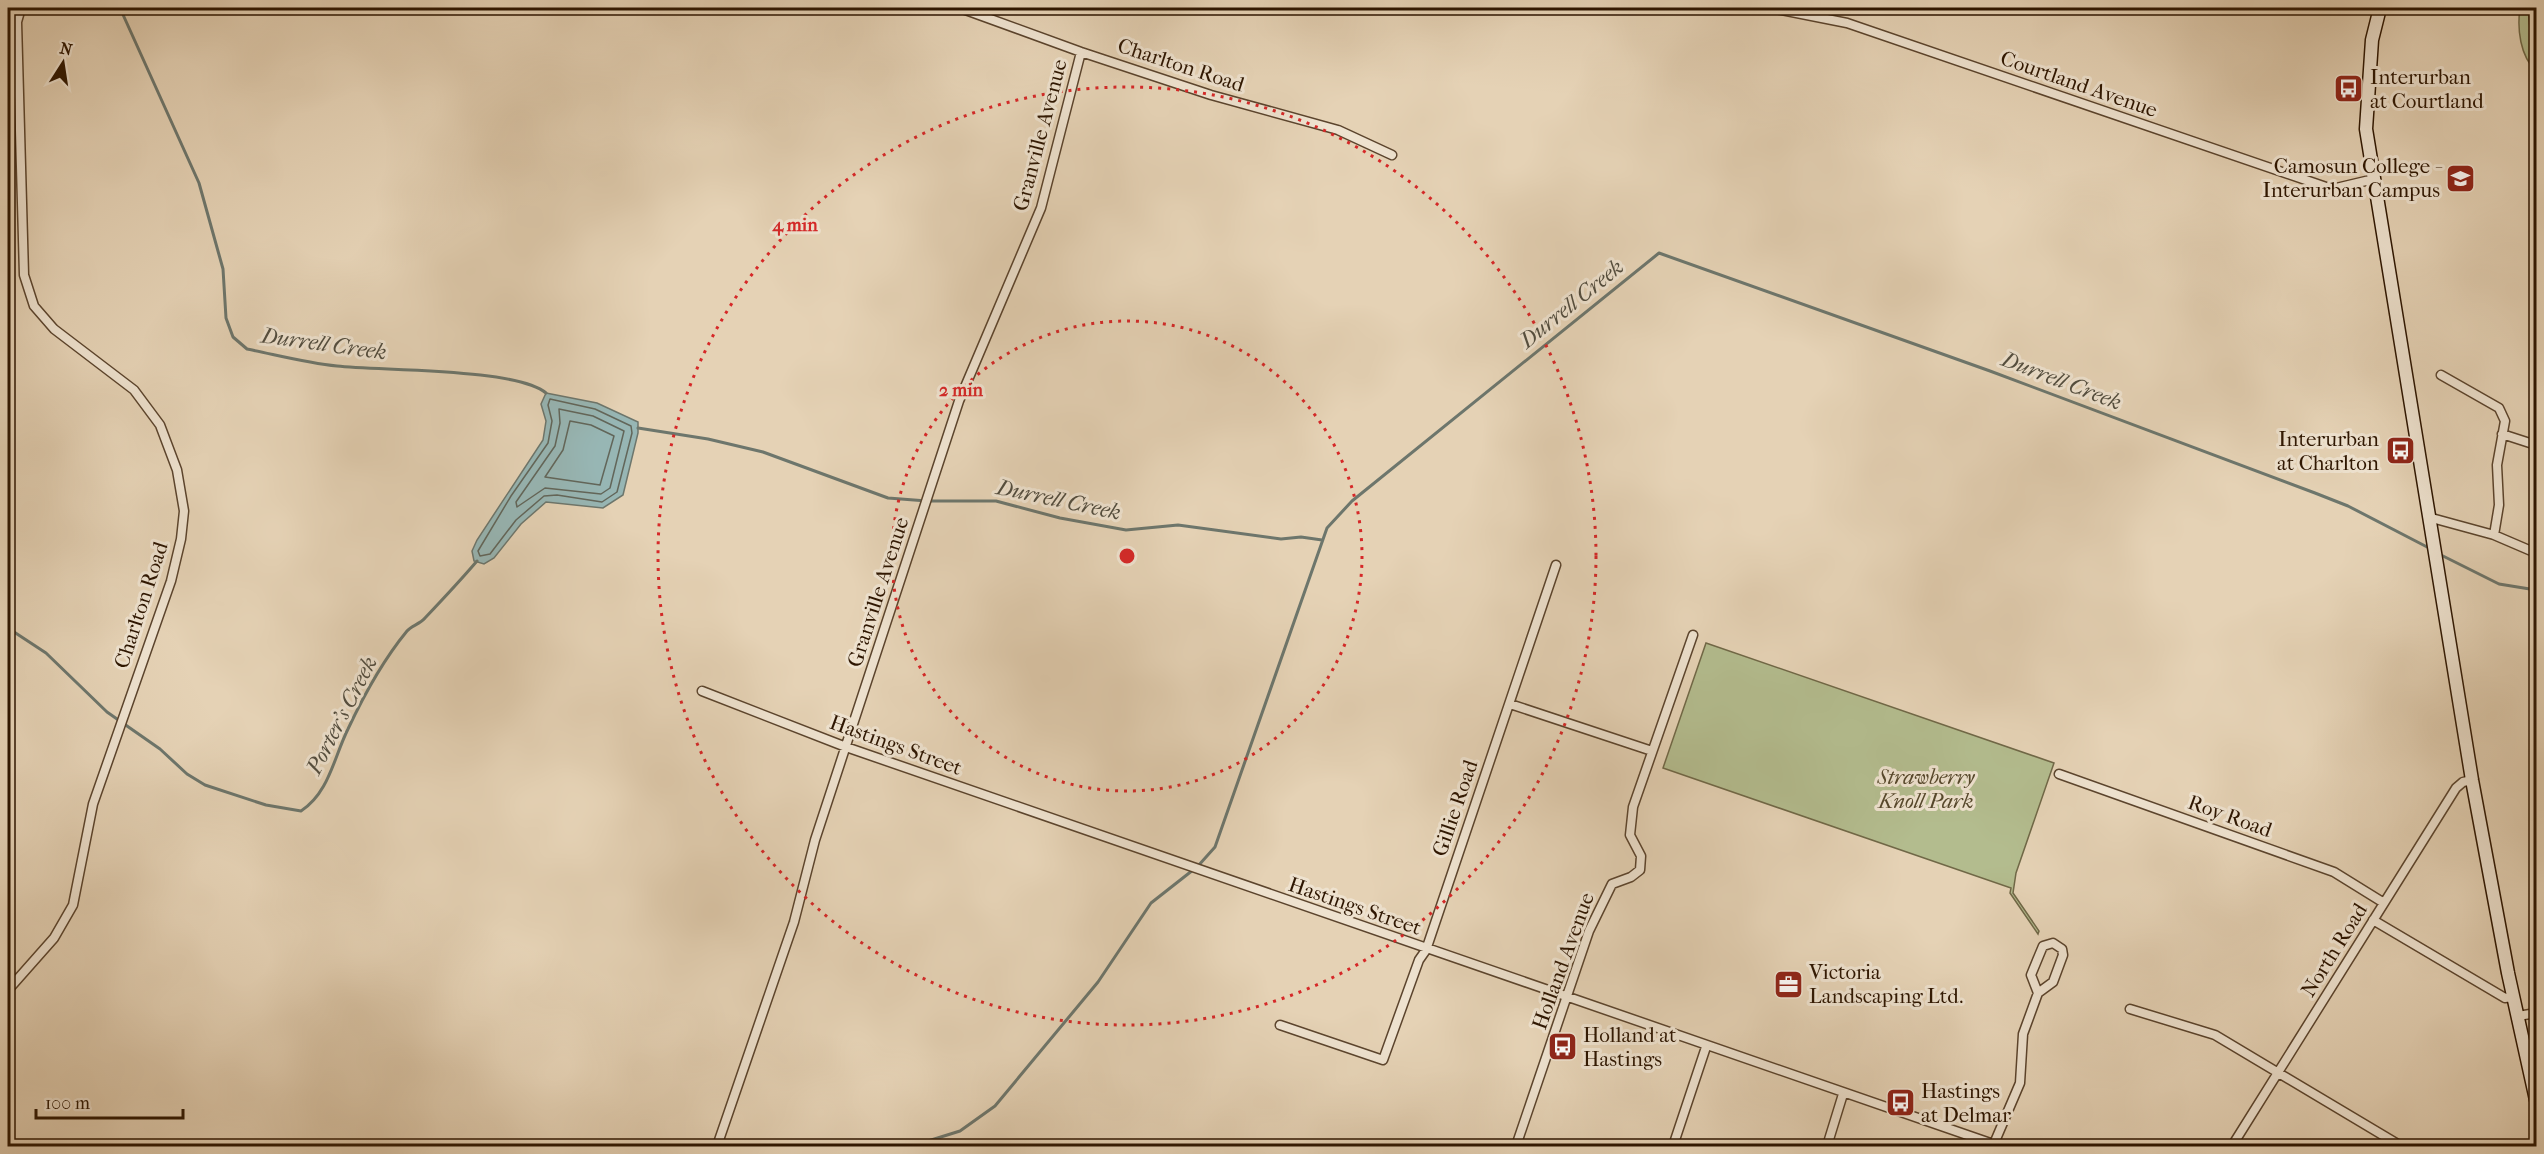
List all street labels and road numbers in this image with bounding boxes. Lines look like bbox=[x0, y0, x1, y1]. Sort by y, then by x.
street label: Charlton Road bbox=[1115, 33, 1248, 97]
street label: Courtland Avenue bbox=[1997, 46, 2161, 122]
street label: Granville Avenue bbox=[1008, 56, 1072, 214]
street label: Granville Avenue bbox=[842, 514, 914, 670]
street label: Charlton Road bbox=[109, 538, 173, 671]
street label: Hastings Street bbox=[827, 710, 966, 780]
street label: Gillie Road bbox=[1427, 756, 1483, 859]
street label: Roy Road bbox=[2185, 790, 2276, 842]
street label: Hastings Street bbox=[1285, 872, 1425, 940]
street label: Holland Avenue bbox=[1527, 889, 1599, 1033]
street label: North Road bbox=[2296, 898, 2372, 1001]

